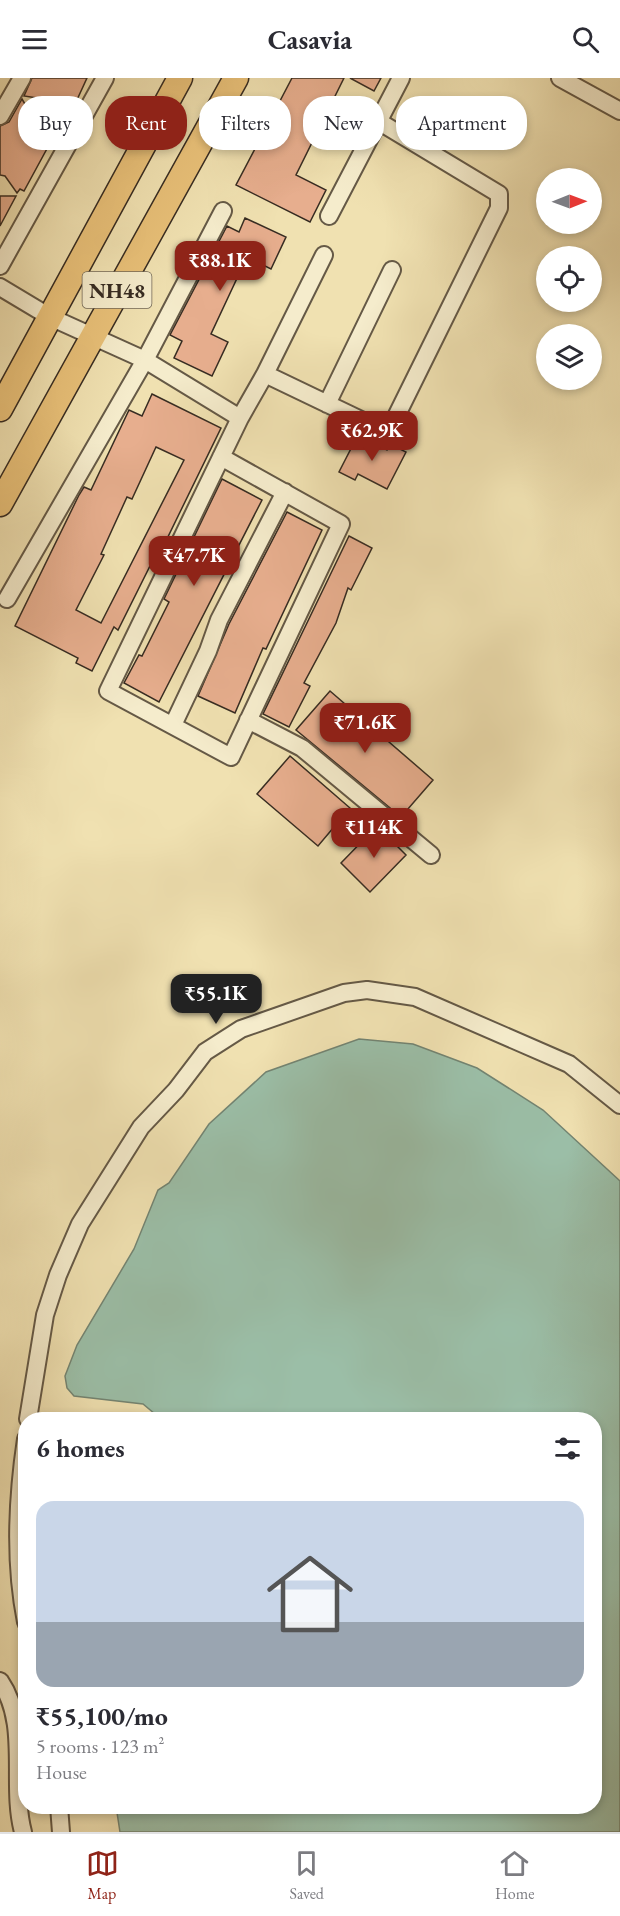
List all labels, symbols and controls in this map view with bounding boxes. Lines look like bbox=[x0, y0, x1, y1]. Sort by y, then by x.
text: Casavia bbox=[268, 22, 352, 57]
icon: menu bbox=[18, 23, 51, 56]
icon: search bbox=[569, 23, 602, 56]
chip: Buy bbox=[18, 96, 93, 150]
chip: Rent bbox=[105, 96, 187, 150]
chip: Filters bbox=[199, 96, 291, 150]
chip: New bbox=[303, 96, 384, 150]
chip: Apartment bbox=[396, 96, 527, 150]
north arrow bbox=[536, 168, 602, 234]
map controls bbox=[536, 168, 602, 390]
pin: ₹88.1K bbox=[171, 241, 269, 292]
button: locate bbox=[536, 246, 602, 312]
text: ₹88.1K bbox=[189, 247, 251, 273]
road number: NH48 bbox=[82, 272, 152, 308]
button: layers bbox=[536, 324, 602, 390]
pin: ₹62.9K bbox=[323, 411, 421, 462]
text: ₹62.9K bbox=[341, 417, 403, 443]
pin: ₹47.7K bbox=[145, 536, 243, 587]
text: ₹47.7K bbox=[163, 542, 225, 568]
pin: ₹71.6K bbox=[316, 703, 414, 754]
text: ₹71.6K bbox=[334, 709, 396, 735]
pin: ₹114K bbox=[332, 808, 416, 859]
text: ₹114K bbox=[345, 814, 403, 840]
pin: ₹55.1K bbox=[167, 974, 265, 1025]
text: ₹55.1K bbox=[185, 980, 247, 1006]
text: 6 homes bbox=[36, 1431, 125, 1465]
icon: filters bbox=[551, 1432, 584, 1465]
icon: home bbox=[256, 1540, 364, 1648]
text: ₹55,100/mo bbox=[36, 1699, 168, 1733]
text: 5 rooms · 123 m² bbox=[36, 1733, 164, 1759]
text: House bbox=[36, 1759, 87, 1785]
tab: Map bbox=[86, 1847, 119, 1904]
tab: Saved bbox=[290, 1847, 324, 1904]
tab: Home bbox=[495, 1847, 534, 1904]

